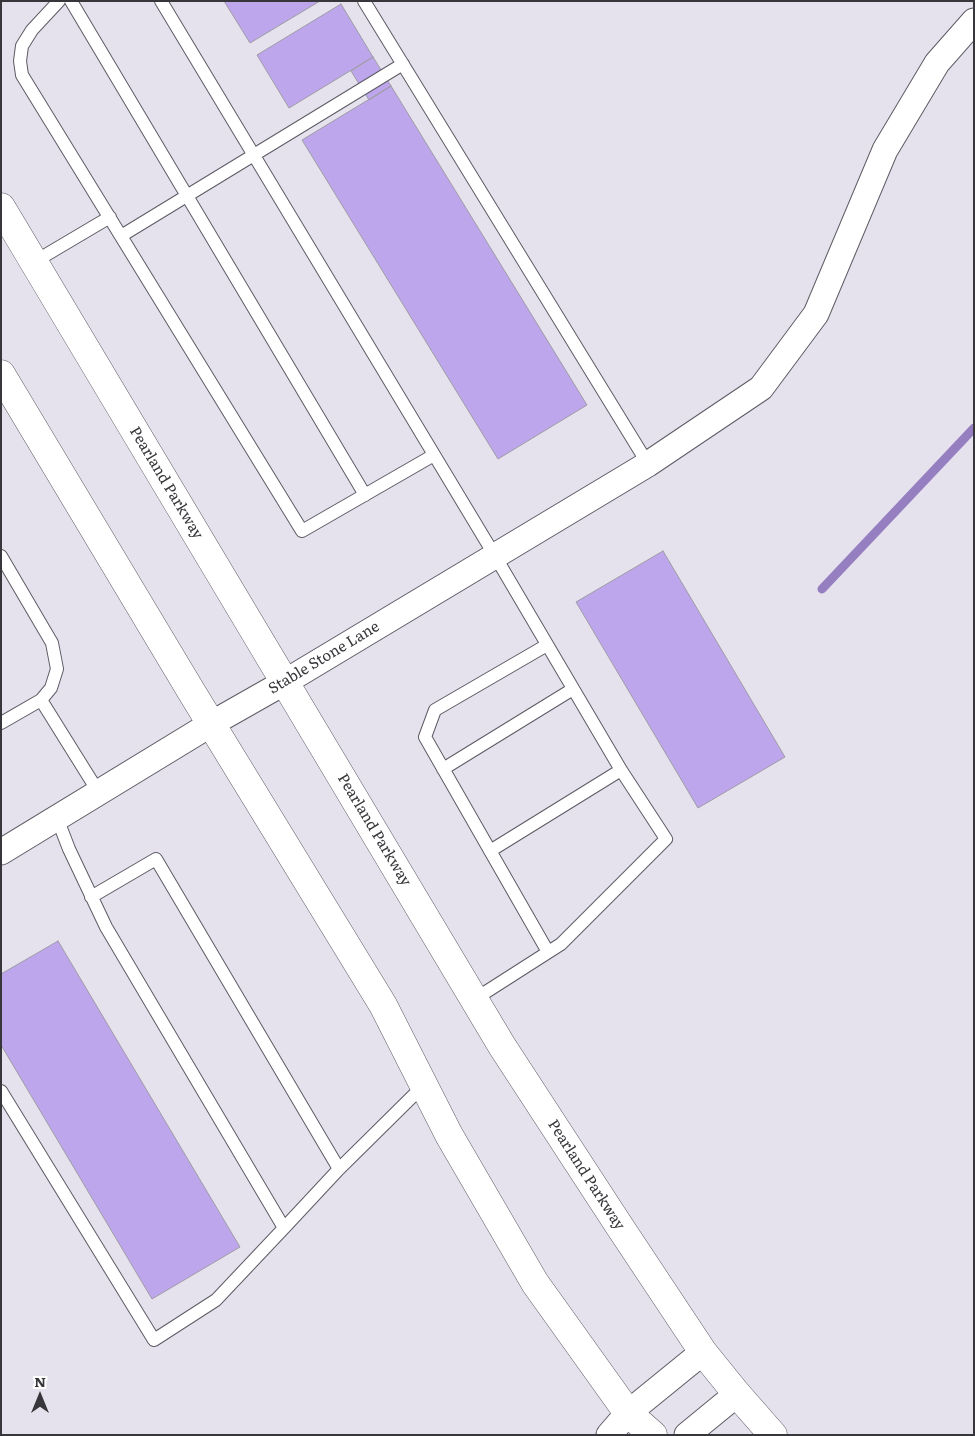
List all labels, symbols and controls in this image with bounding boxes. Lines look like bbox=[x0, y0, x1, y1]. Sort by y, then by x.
street label: Pearland Parkway bbox=[125, 424, 207, 542]
street label: Stable Stone Lane bbox=[265, 618, 383, 698]
street label: Pearland Parkway bbox=[333, 771, 415, 889]
street label: Pearland Parkway bbox=[544, 1116, 628, 1234]
north arrow bbox=[15, 1371, 65, 1421]
text: N bbox=[34, 1371, 46, 1391]

